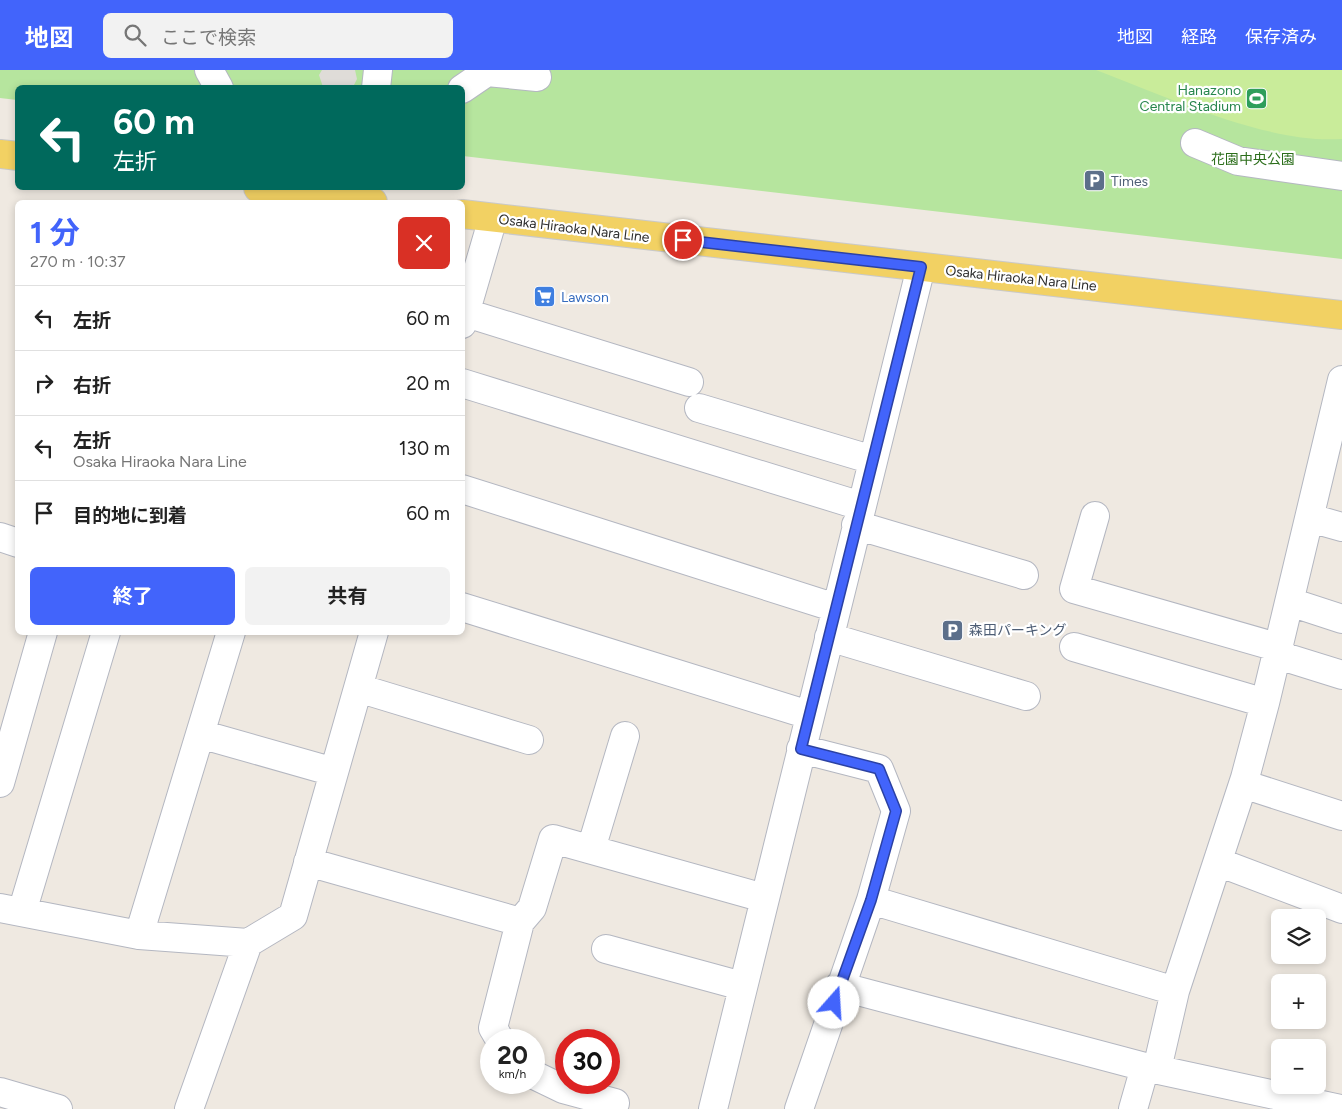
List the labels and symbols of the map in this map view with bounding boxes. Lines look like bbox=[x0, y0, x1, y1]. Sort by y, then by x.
place label: Hanazono Central Stadium bbox=[1140, 82, 1241, 115]
sports icon: Hanazono Central Stadium bbox=[1245, 86, 1269, 110]
park label: 花園中央公園 bbox=[1211, 151, 1295, 168]
parking icon: Times bbox=[1083, 169, 1107, 193]
place label: Times bbox=[1111, 173, 1148, 190]
street label: Osaka Hiraoka Nara Line bbox=[497, 211, 651, 246]
pin bbox=[662, 219, 704, 261]
street label: Osaka Hiraoka Nara Line bbox=[944, 262, 1098, 295]
supermarket icon: Lawson bbox=[533, 285, 557, 309]
place label: Lawson bbox=[561, 289, 609, 306]
parking icon: 森田パーキング bbox=[941, 618, 965, 642]
place label: 森田パーキング bbox=[969, 622, 1067, 639]
position arrow bbox=[807, 976, 859, 1028]
speed limit sign: 30 bbox=[555, 1029, 620, 1094]

